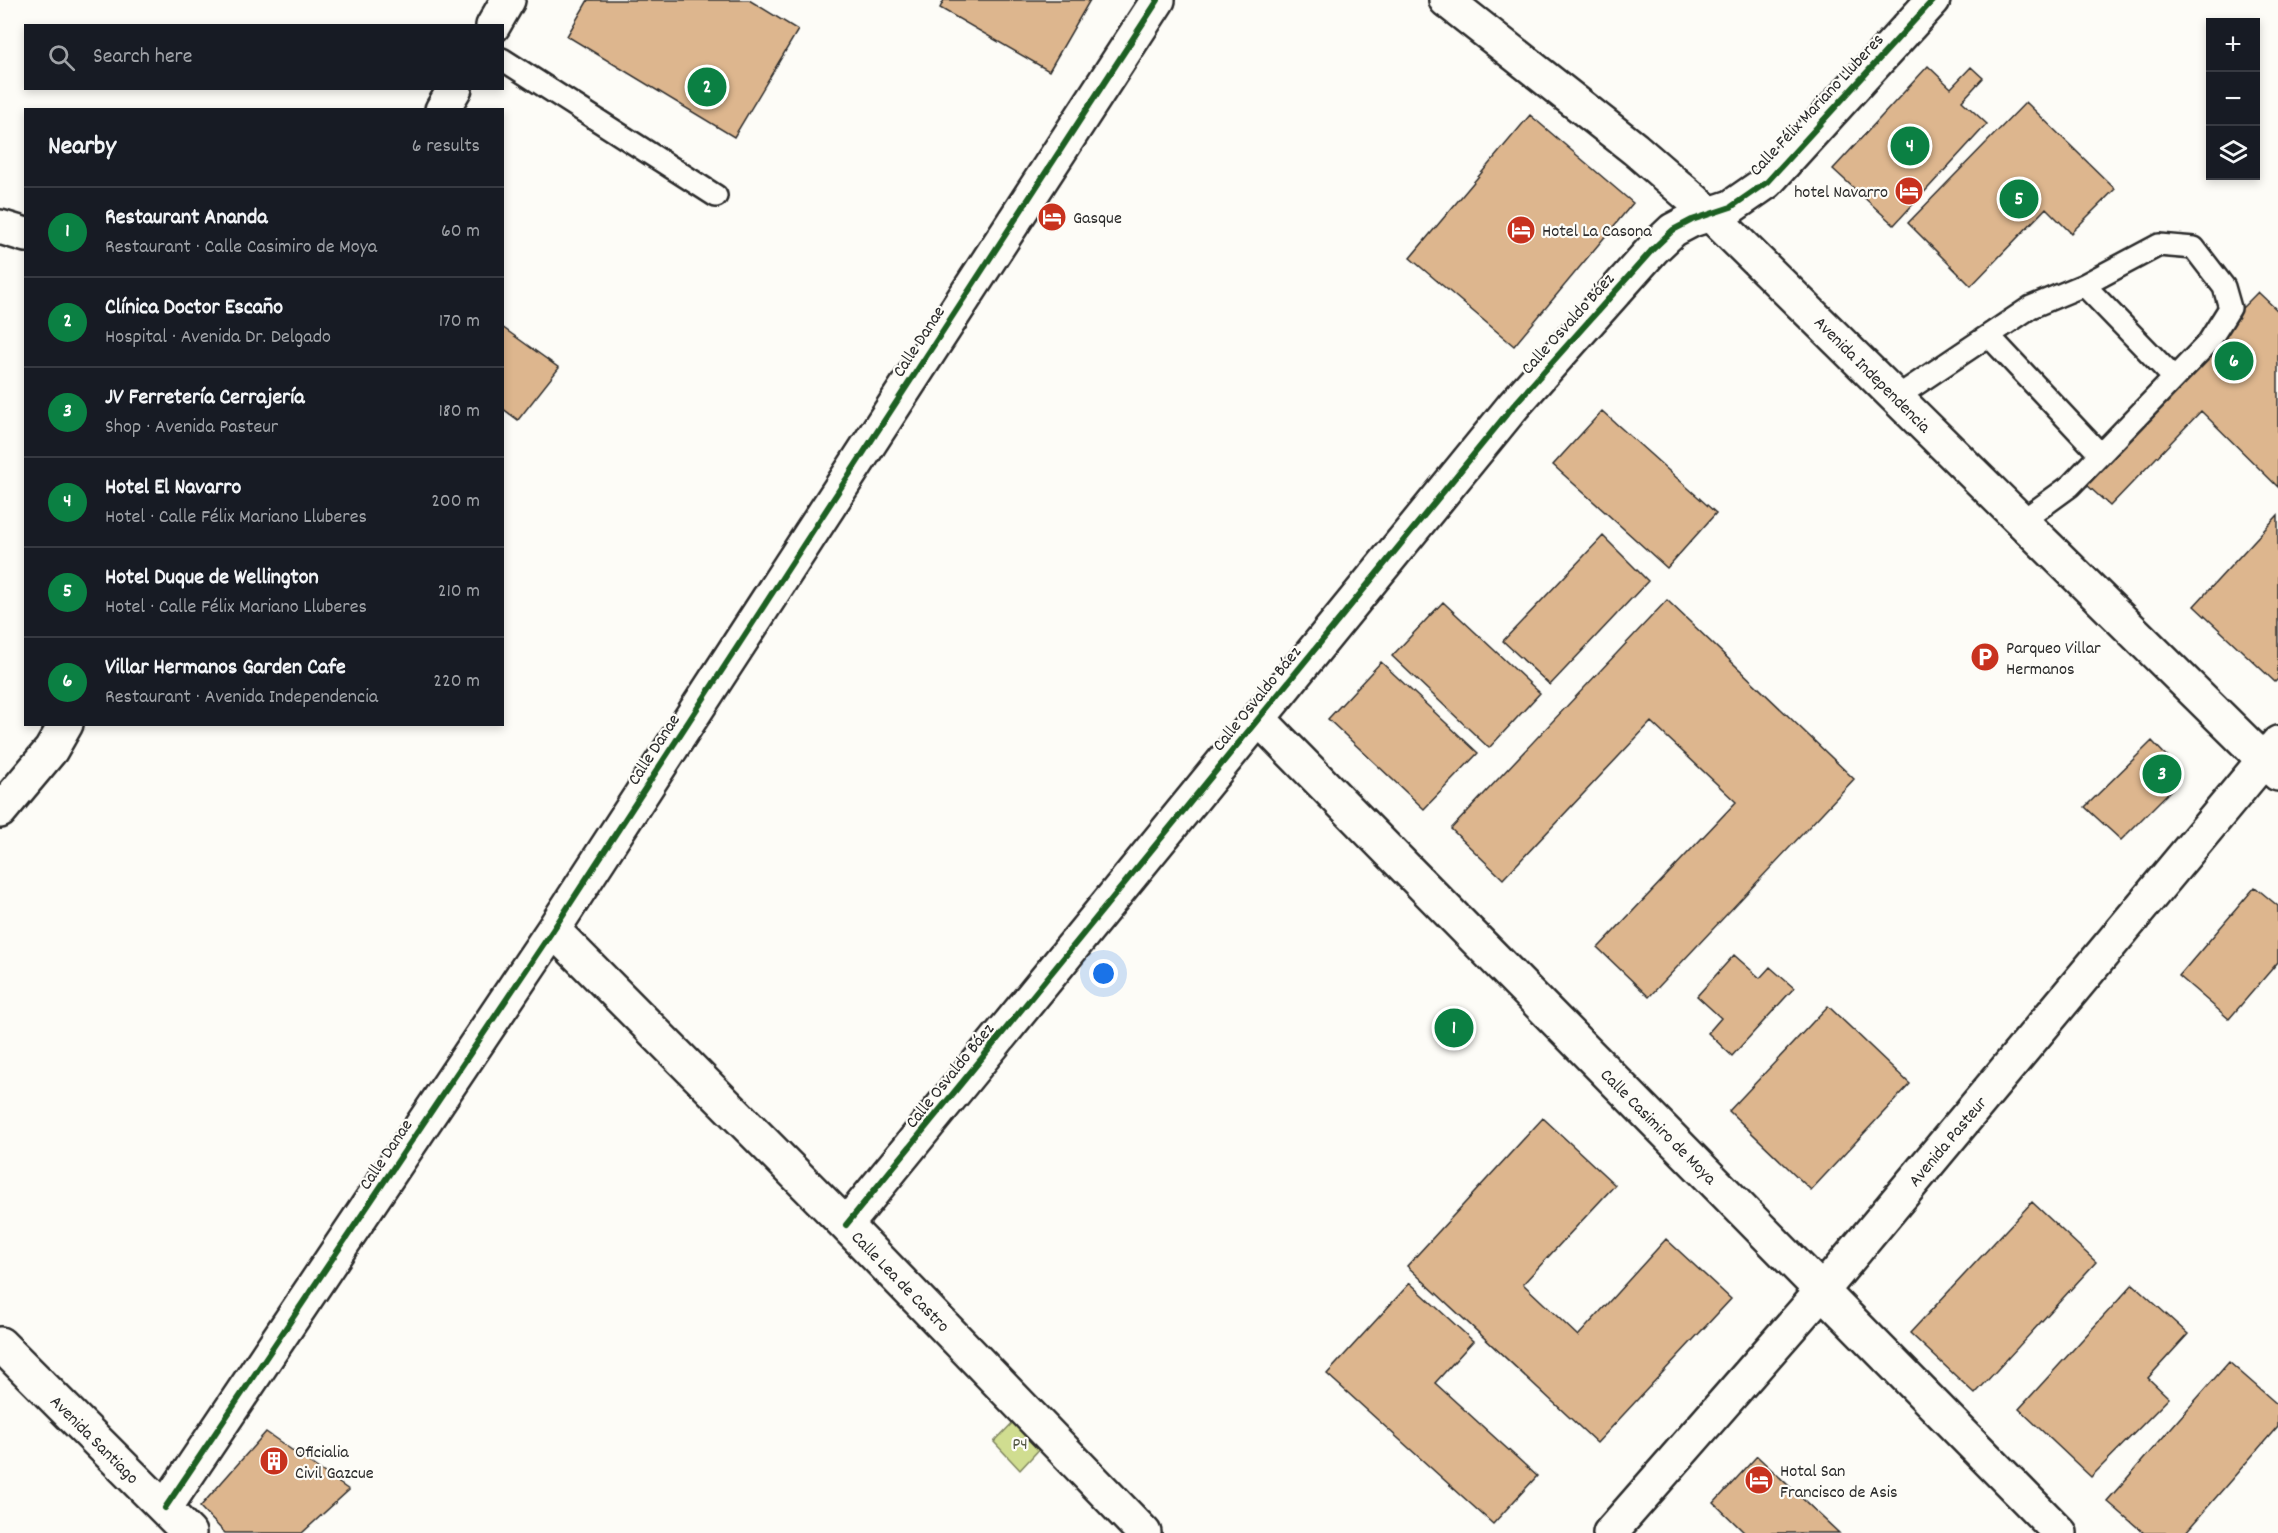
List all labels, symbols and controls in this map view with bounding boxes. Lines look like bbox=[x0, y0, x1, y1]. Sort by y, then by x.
map controls bbox=[2206, 18, 2260, 180]
button: + bbox=[2206, 18, 2260, 72]
search box bbox=[24, 24, 504, 90]
street label: Calle Félix Mariano Lluberes bbox=[1745, 29, 1891, 183]
icon: search bbox=[45, 41, 78, 74]
text: Search here bbox=[93, 42, 192, 73]
pin: 2 bbox=[688, 64, 726, 110]
button: − bbox=[2206, 72, 2260, 126]
pin: 4 bbox=[1890, 124, 1930, 168]
button: layers bbox=[2206, 126, 2260, 180]
text: Nearby bbox=[48, 129, 116, 166]
text: 6 results bbox=[412, 133, 480, 161]
hotel icon: hotel Navarro bbox=[1893, 175, 1925, 207]
pin: 5 bbox=[2000, 176, 2038, 222]
place label: hotel Navarro bbox=[1794, 181, 1888, 206]
hotel icon: Gasque bbox=[1036, 201, 1068, 233]
text: Restaurant Ananda bbox=[105, 203, 268, 234]
place label: Gasque bbox=[1073, 207, 1122, 232]
hotel icon: Hotel La Casona bbox=[1505, 214, 1537, 246]
text: 1 bbox=[65, 218, 70, 246]
text: 60 m bbox=[441, 218, 480, 246]
place label: Hotel La Casona bbox=[1542, 220, 1652, 245]
text: Restaurant · Calle Casimiro de Moya bbox=[105, 234, 377, 262]
street label: Calle Osvaldo Báez bbox=[1516, 268, 1621, 381]
text: Clínica Doctor Escaño bbox=[105, 293, 283, 324]
street label: Calle Danae bbox=[888, 302, 953, 383]
text: 2 bbox=[63, 308, 72, 336]
text: 170 m bbox=[439, 308, 480, 336]
street label: Avenida Independencia bbox=[1807, 312, 1936, 440]
text: Hospital · Avenida Dr. Delgado bbox=[105, 324, 331, 352]
pin: 6 bbox=[2214, 338, 2254, 384]
text: JV Ferretería Cerrajería bbox=[105, 383, 305, 414]
text: 3 bbox=[63, 398, 72, 426]
text: 180 m bbox=[438, 398, 480, 426]
text: Shop · Avenida Pasteur bbox=[105, 414, 278, 442]
text: Hotel El Navarro bbox=[105, 473, 241, 504]
text: 4 bbox=[63, 488, 72, 516]
text: 200 m bbox=[431, 488, 480, 516]
text: Hotel · Calle Félix Mariano Lluberes bbox=[105, 504, 367, 532]
text: Hotel Duque de Wellington bbox=[105, 563, 319, 594]
text: 5 bbox=[63, 578, 72, 606]
text: 210 m bbox=[438, 578, 480, 606]
text: Hotel · Calle Félix Mariano Lluberes bbox=[105, 594, 367, 622]
place label: Parqueo Villar Hermanos bbox=[2006, 637, 2101, 683]
street label: Calle Osvaldo Báez bbox=[1208, 641, 1308, 758]
parking icon: Parqueo Villar Hermanos bbox=[1969, 641, 2001, 673]
text: Villar Hermanos Garden Cafe bbox=[105, 653, 346, 684]
text: 6 bbox=[63, 668, 72, 696]
text: 220 m bbox=[433, 668, 480, 696]
text: Restaurant · Avenida Independencia bbox=[105, 684, 378, 712]
street label: Calle Danae bbox=[623, 710, 688, 791]
pin: 3 bbox=[2142, 752, 2182, 796]
your location bbox=[1089, 959, 1118, 988]
pin: 1 bbox=[1434, 1006, 1474, 1050]
street label: Calle Osvaldo Báez bbox=[901, 1018, 1001, 1135]
street label: Calle Casimiro de Moya bbox=[1593, 1064, 1721, 1192]
street label: Avenida Pasteur bbox=[1904, 1092, 1994, 1193]
street label: Calle Danae bbox=[354, 1115, 420, 1196]
street label: Calle Lea de Castro bbox=[844, 1226, 954, 1339]
street label: Avenida Santiago bbox=[43, 1391, 143, 1491]
park label: P4 bbox=[1012, 1433, 1028, 1458]
place label: Oficialia Civil Gazcue bbox=[295, 1441, 374, 1487]
building icon: Oficialia Civil Gazcue bbox=[258, 1445, 290, 1477]
place label: Hotal San Francisco de Asis bbox=[1780, 1460, 1898, 1506]
hotel icon: Hotal San Francisco de Asis bbox=[1743, 1464, 1775, 1496]

